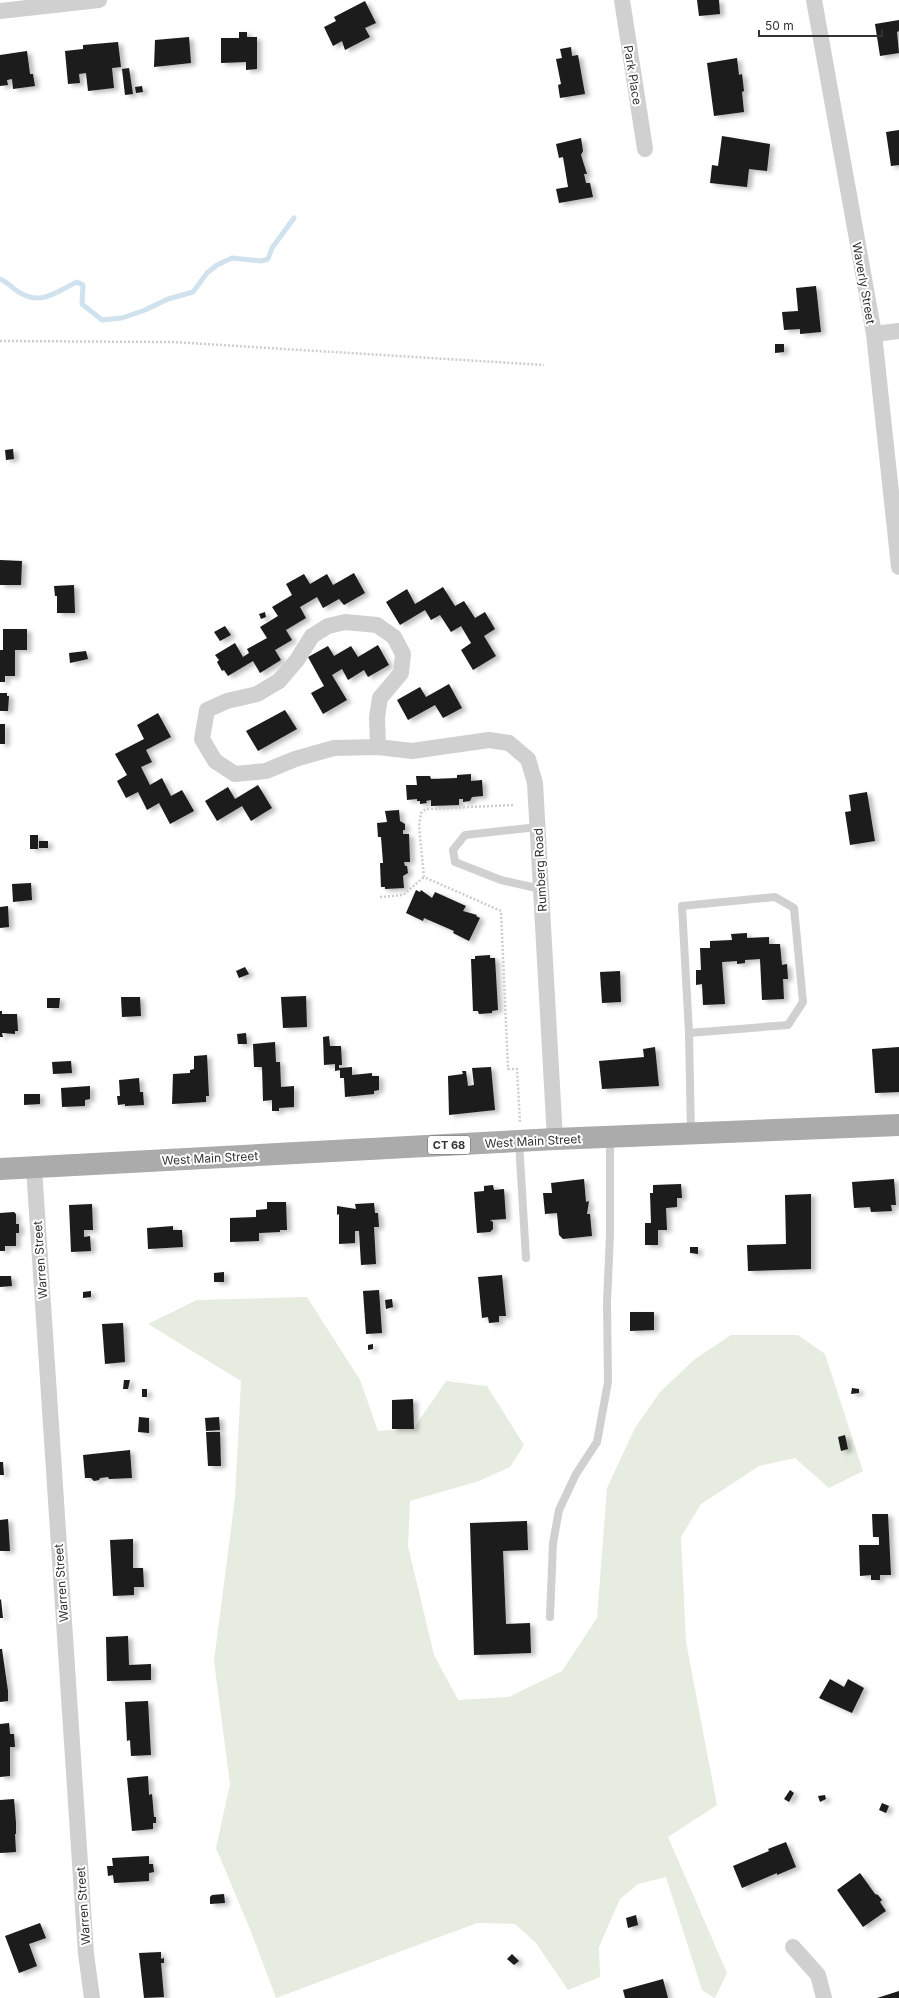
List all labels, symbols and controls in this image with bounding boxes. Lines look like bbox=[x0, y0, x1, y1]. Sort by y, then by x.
scale bar bbox=[759, 12, 882, 38]
text: 50 m bbox=[765, 18, 794, 33]
street label: Park Place bbox=[621, 44, 645, 106]
street label: Waverly Street bbox=[849, 241, 879, 325]
street label: Rumberg Road bbox=[530, 828, 550, 912]
street label: West Main Street bbox=[484, 1131, 582, 1151]
road number: CT 68 bbox=[428, 1136, 470, 1154]
street label: West Main Street bbox=[161, 1148, 259, 1168]
street label: Warren Street bbox=[30, 1220, 50, 1300]
street label: Warren Street bbox=[51, 1543, 71, 1623]
street label: Warren Street bbox=[73, 1866, 93, 1946]

